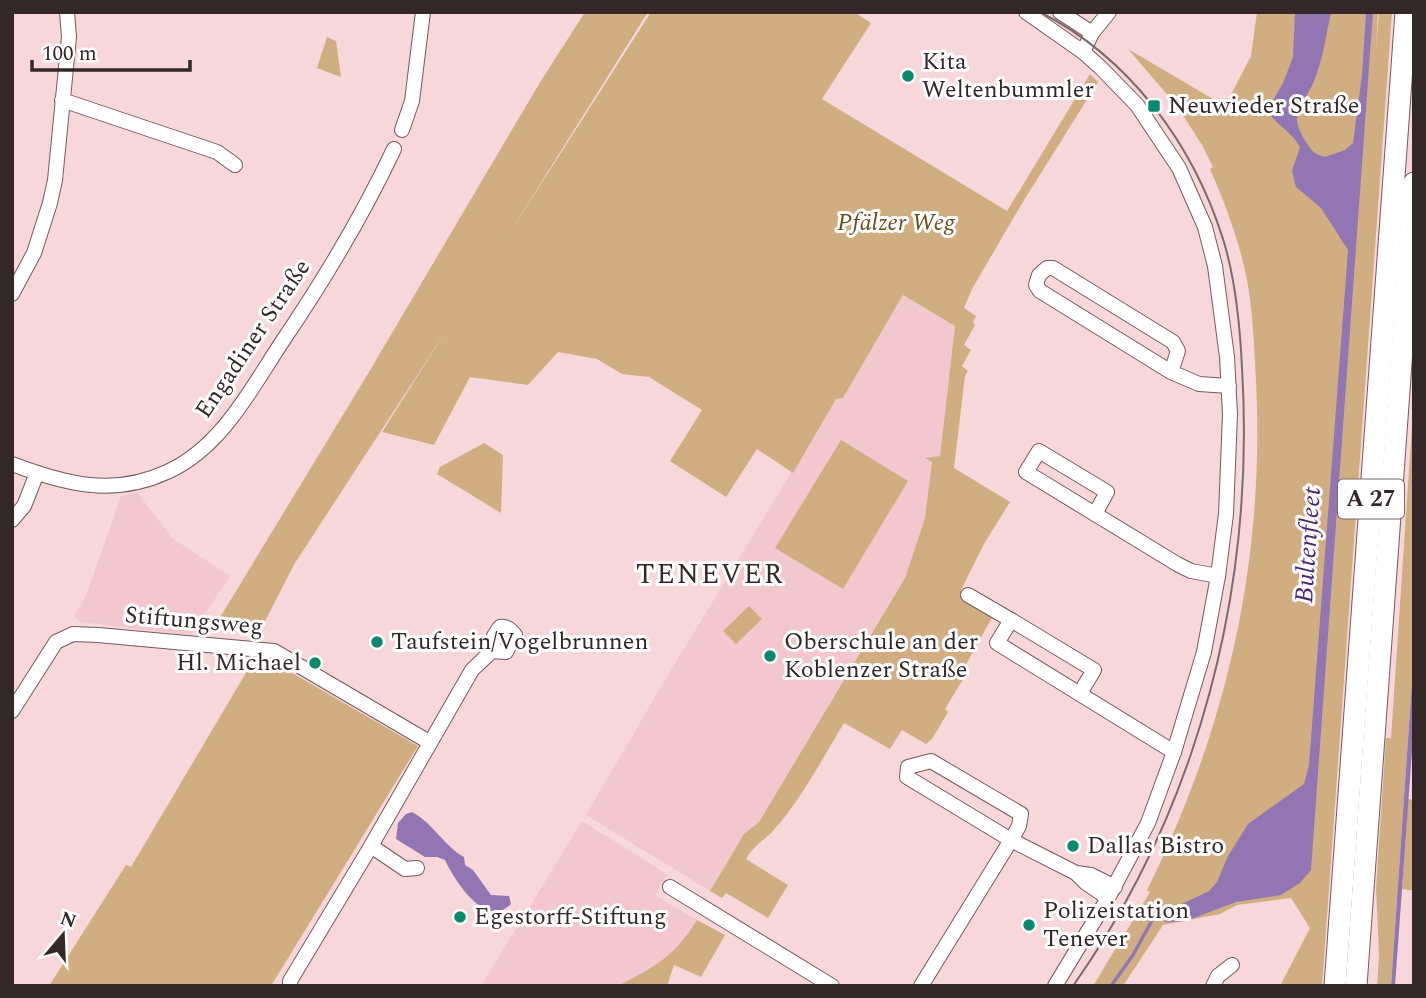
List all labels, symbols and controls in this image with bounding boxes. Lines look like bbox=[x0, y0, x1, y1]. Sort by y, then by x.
scale bar bbox=[32, 28, 189, 72]
text: 100 m bbox=[42, 38, 97, 70]
place label: Kita Weltenbummler bbox=[922, 44, 1094, 108]
marker: Kita Weltenbummler bbox=[900, 68, 916, 84]
place label: Neuwieder Straße bbox=[1168, 88, 1359, 124]
marker: Neuwieder Straße bbox=[1146, 98, 1162, 114]
park label: Pfälzer Weg bbox=[837, 205, 956, 241]
street label: Engadiner Straße bbox=[186, 252, 320, 426]
road number: A 27 bbox=[1338, 480, 1404, 519]
water label: Bultenfleet bbox=[1284, 485, 1332, 604]
district label: TENEVER bbox=[636, 553, 784, 596]
street label: Stiftungsweg bbox=[123, 597, 265, 645]
place label: Taufstein/Vogelbrunnen bbox=[391, 624, 648, 660]
place label: Oberschule an der Koblenzer Straße bbox=[784, 624, 978, 688]
marker: Taufstein/Vogelbrunnen bbox=[369, 634, 385, 650]
place label: Hl. Michael bbox=[176, 645, 301, 681]
marker: Oberschule an der Koblenzer Straße bbox=[762, 648, 778, 664]
marker: Hl. Michael bbox=[307, 655, 323, 671]
place label: Dallas Bistro bbox=[1087, 828, 1224, 864]
marker: Dallas Bistro bbox=[1065, 838, 1081, 854]
place label: Polizeistation Tenever bbox=[1043, 893, 1189, 957]
place label: Egestorff-Stiftung bbox=[474, 899, 667, 935]
north arrow bbox=[28, 900, 98, 970]
text: N bbox=[56, 904, 80, 937]
marker: Egestorff-Stiftung bbox=[452, 909, 468, 925]
marker: Polizeistation Tenever bbox=[1021, 917, 1037, 933]

